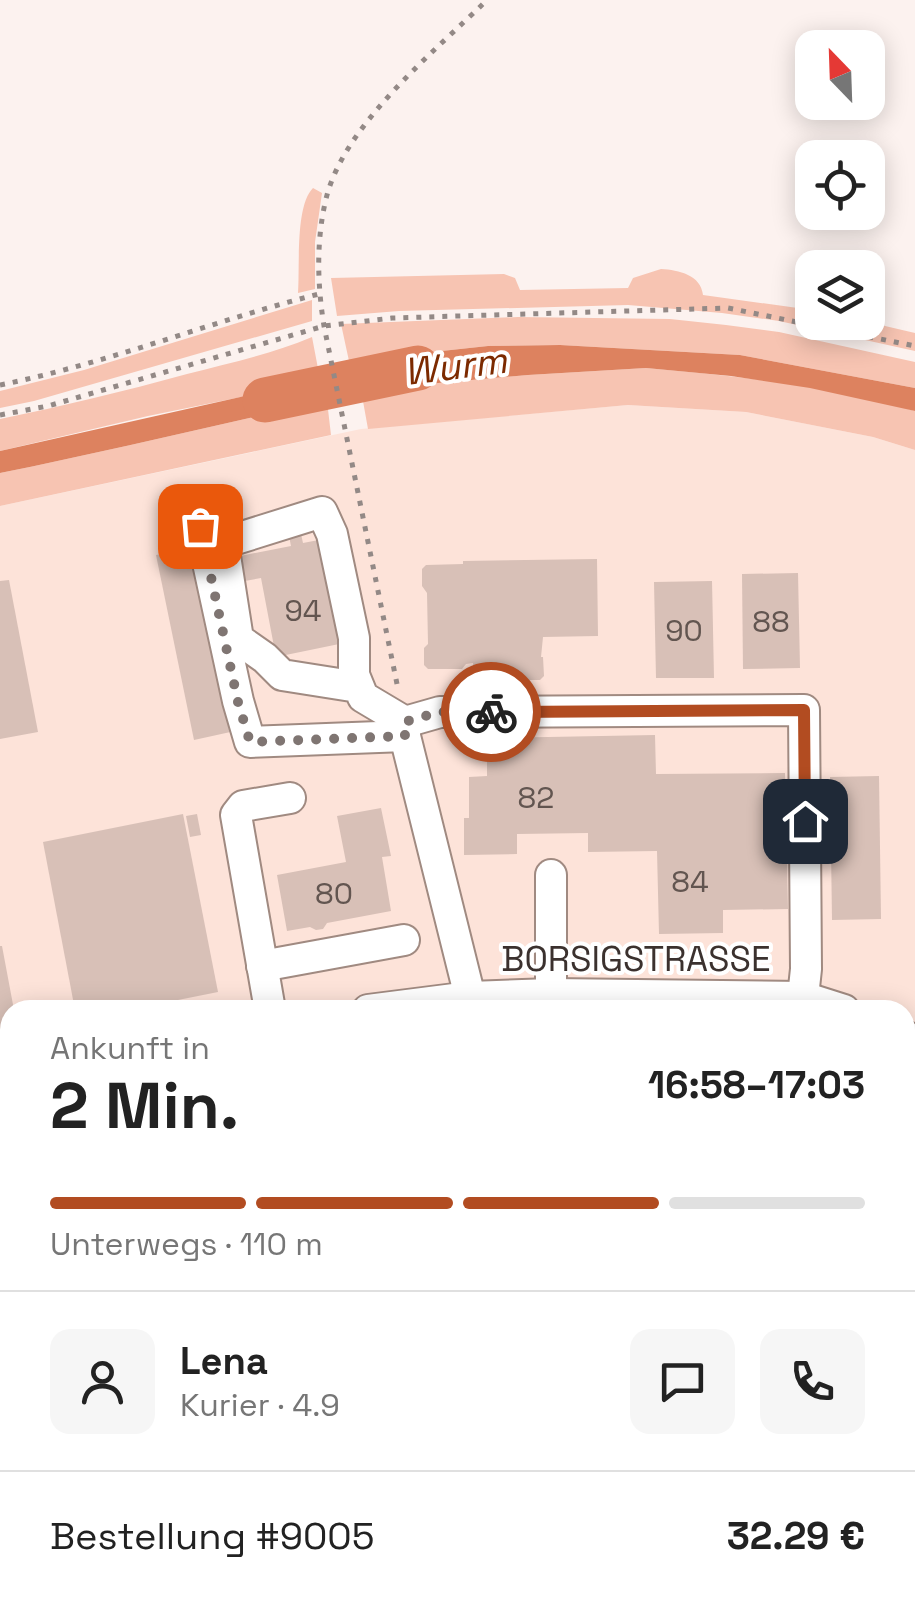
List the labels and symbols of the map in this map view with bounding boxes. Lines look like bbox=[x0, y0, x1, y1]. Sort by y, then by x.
north arrow bbox=[795, 30, 885, 120]
water label: Wurm bbox=[401, 336, 511, 396]
pin bbox=[158, 484, 243, 569]
house number: 94 bbox=[284, 591, 322, 630]
house number: 88 bbox=[752, 602, 790, 641]
house number: 90 bbox=[665, 611, 703, 650]
courier bbox=[441, 662, 541, 762]
house number: 82 bbox=[518, 778, 554, 817]
pin bbox=[763, 779, 848, 864]
house number: 84 bbox=[671, 862, 709, 901]
house number: 80 bbox=[315, 874, 353, 913]
street label: BORSIGSTRASSE bbox=[501, 937, 771, 981]

